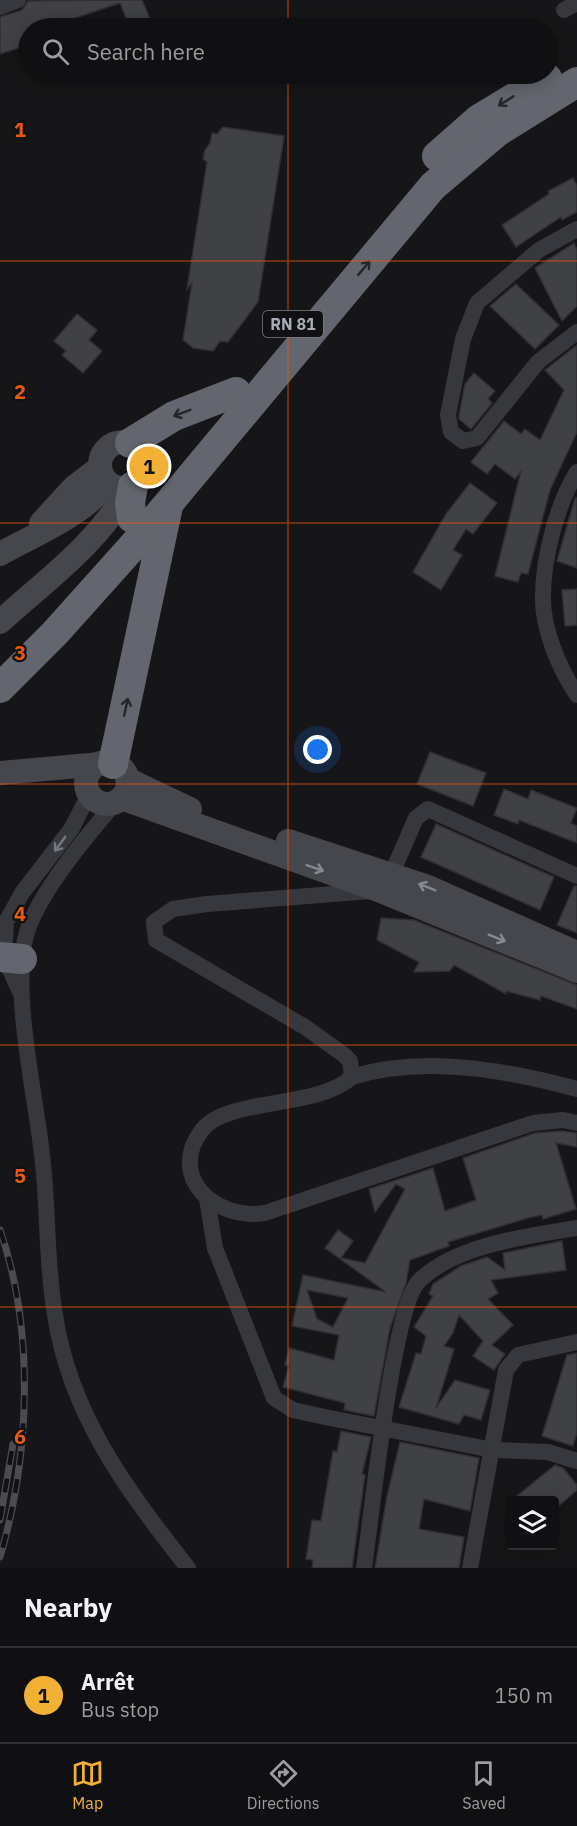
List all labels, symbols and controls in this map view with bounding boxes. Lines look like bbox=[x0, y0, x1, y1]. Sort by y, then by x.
search box bbox=[18, 18, 559, 84]
icon: search bbox=[39, 35, 72, 68]
text: Search here bbox=[87, 37, 205, 66]
one-way arrow bbox=[498, 95, 515, 107]
text: 1 bbox=[14, 116, 26, 143]
one-way arrow bbox=[357, 261, 371, 276]
road number: RN 81 bbox=[263, 311, 323, 337]
text: 2 bbox=[14, 378, 26, 405]
one-way arrow bbox=[173, 408, 192, 419]
pin: 1 bbox=[130, 444, 168, 488]
text: 3 bbox=[14, 639, 26, 666]
one-way arrow bbox=[120, 697, 132, 716]
your location bbox=[303, 735, 332, 764]
one-way arrow bbox=[54, 836, 66, 852]
one-way arrow bbox=[305, 863, 324, 874]
one-way arrow bbox=[419, 881, 437, 892]
text: 4 bbox=[14, 900, 26, 927]
one-way arrow bbox=[487, 934, 505, 945]
text: 5 bbox=[14, 1162, 26, 1189]
text: 6 bbox=[14, 1423, 26, 1450]
map controls bbox=[505, 1496, 559, 1550]
button: layers bbox=[505, 1496, 559, 1550]
text: Nearby bbox=[24, 1590, 112, 1624]
text: Arrêt bbox=[81, 1667, 135, 1696]
text: 1 bbox=[38, 1682, 50, 1709]
text: 150 m bbox=[495, 1682, 553, 1709]
text: Bus stop bbox=[81, 1696, 159, 1723]
tab: Map bbox=[71, 1757, 104, 1813]
tab: Directions bbox=[247, 1757, 320, 1813]
tab: Saved bbox=[462, 1757, 506, 1813]

